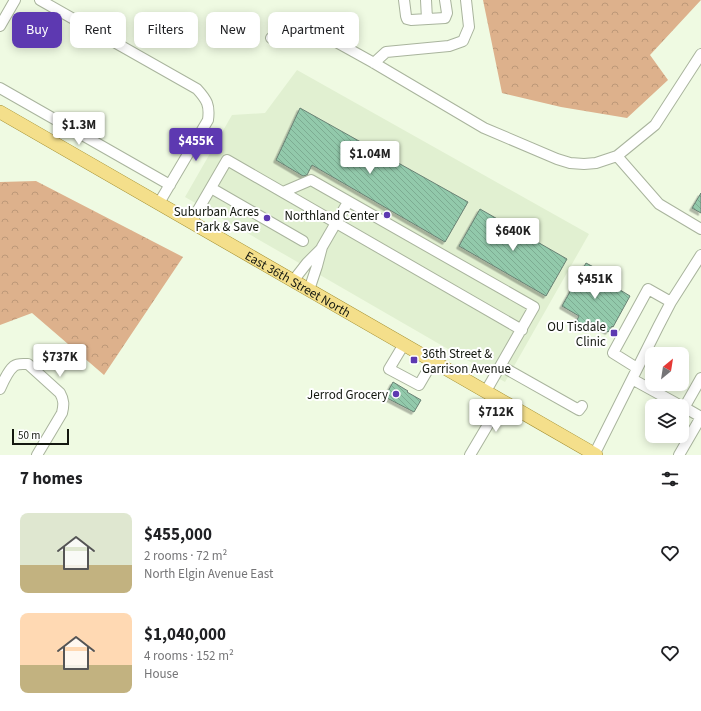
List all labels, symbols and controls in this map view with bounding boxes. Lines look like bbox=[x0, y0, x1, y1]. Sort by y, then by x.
chip: Buy bbox=[12, 12, 62, 48]
chip: Rent bbox=[70, 12, 126, 48]
chip: Filters bbox=[134, 12, 198, 48]
chip: New bbox=[206, 12, 260, 48]
chip: Apartment bbox=[268, 12, 359, 48]
pin: $1.3M bbox=[51, 112, 107, 146]
text: $1.3M bbox=[62, 116, 96, 134]
pin: $455K bbox=[168, 128, 224, 162]
text: $455K bbox=[178, 132, 214, 150]
pin: $1.04M bbox=[337, 141, 403, 175]
text: $1.04M bbox=[349, 145, 391, 163]
place label: Suburban Acres Park & Save bbox=[174, 203, 260, 236]
place label: Northland Center bbox=[285, 207, 379, 225]
marker: Northland Center bbox=[382, 210, 392, 220]
marker: Suburban Acres Park & Save bbox=[262, 213, 272, 223]
pin: $640K bbox=[485, 218, 541, 252]
text: $640K bbox=[495, 222, 531, 240]
street label: East 36th Street North bbox=[241, 247, 354, 322]
pin: $451K bbox=[567, 266, 623, 300]
text: $451K bbox=[577, 270, 613, 288]
place label: OU Tisdale Clinic bbox=[547, 318, 606, 351]
marker: OU Tisdale Clinic bbox=[609, 328, 619, 338]
pin: $737K bbox=[32, 344, 88, 378]
place label: 36th Street & Garrison Avenue bbox=[422, 345, 511, 378]
north arrow bbox=[645, 347, 689, 391]
map controls bbox=[645, 347, 689, 443]
text: $737K bbox=[42, 348, 78, 366]
marker: 36th Street & Garrison Avenue bbox=[409, 355, 419, 365]
place label: Jerrod Grocery bbox=[307, 386, 388, 404]
marker: Jerrod Grocery bbox=[391, 389, 401, 399]
pin: $712K bbox=[468, 399, 524, 433]
button: layers bbox=[645, 399, 689, 443]
text: $712K bbox=[478, 403, 514, 421]
scale bar bbox=[12, 427, 69, 446]
text: 50 m bbox=[18, 428, 40, 443]
text: 7 homes bbox=[20, 467, 82, 491]
icon: filters bbox=[659, 468, 681, 490]
text: $455,000 bbox=[144, 523, 212, 547]
icon: home bbox=[52, 529, 100, 577]
icon: heart bbox=[659, 542, 681, 564]
text: 2 rooms · 72 m² bbox=[144, 547, 227, 565]
text: North Elgin Avenue East bbox=[144, 565, 273, 583]
text: $1,040,000 bbox=[144, 623, 226, 647]
icon: home bbox=[52, 629, 100, 677]
icon: heart bbox=[659, 642, 681, 664]
text: 4 rooms · 152 m² bbox=[144, 647, 234, 665]
text: House bbox=[144, 665, 179, 683]

